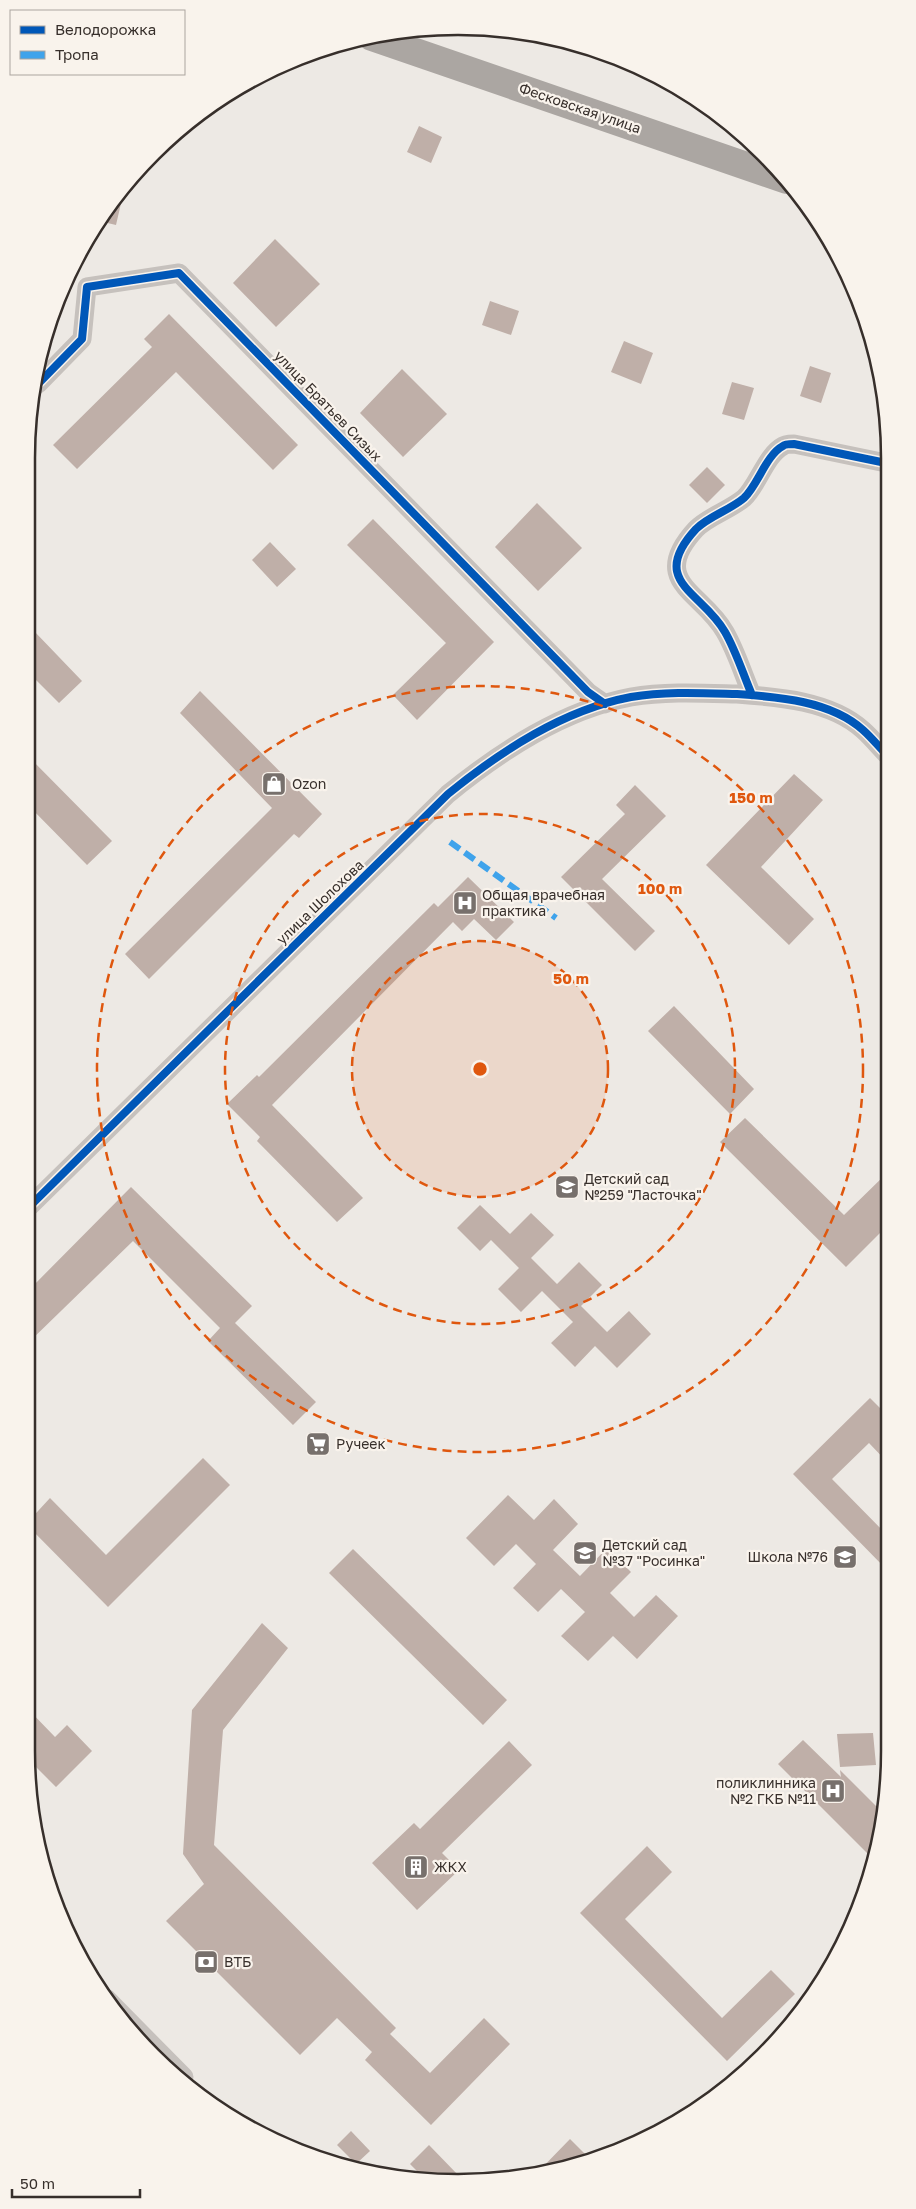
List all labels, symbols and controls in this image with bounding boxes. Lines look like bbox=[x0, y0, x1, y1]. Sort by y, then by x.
legend bbox=[10, 10, 185, 75]
text: Велодорожка bbox=[55, 20, 156, 38]
text: Тропа bbox=[55, 45, 99, 63]
street label: Фесковская улица bbox=[517, 79, 643, 136]
street label: улица Братьев Сизых bbox=[271, 347, 386, 465]
shop icon: Ozon bbox=[261, 771, 287, 797]
place label: Ozon bbox=[292, 775, 326, 792]
text: 150 m bbox=[729, 788, 773, 806]
street label: улица Шолохова bbox=[273, 856, 367, 947]
text: 100 m bbox=[638, 879, 682, 897]
place label: Общая врачебная практика bbox=[482, 886, 605, 919]
hospital icon: Общая врачебная практика bbox=[452, 890, 478, 916]
text: 50 m bbox=[553, 969, 589, 987]
centre of rings bbox=[471, 1060, 489, 1078]
place label: Детский сад №259 "Ласточка" bbox=[584, 1170, 702, 1203]
school or university icon: Детский сад №259 "Ласточка" bbox=[554, 1174, 580, 1200]
supermarket icon: Ручеек bbox=[305, 1431, 331, 1457]
place label: Ручеек bbox=[336, 1435, 386, 1452]
place label: Детский сад №37 "Росинка" bbox=[602, 1536, 705, 1569]
school or university icon: Детский сад №37 "Росинка" bbox=[572, 1540, 598, 1566]
school or university icon: Школа №76 bbox=[832, 1544, 858, 1570]
place label: Школа №76 bbox=[748, 1548, 828, 1565]
place label: поликлинника №2 ГКБ №11 bbox=[716, 1774, 816, 1807]
hospital icon: поликлинника №2 ГКБ №11 bbox=[820, 1778, 846, 1804]
building icon: ЖКХ bbox=[403, 1854, 429, 1880]
place label: ЖКХ bbox=[434, 1858, 467, 1875]
bank icon: ВТБ bbox=[193, 1949, 219, 1975]
place label: ВТБ bbox=[224, 1953, 251, 1970]
scale bar bbox=[12, 2166, 140, 2198]
text: 50 m bbox=[20, 2174, 55, 2192]

